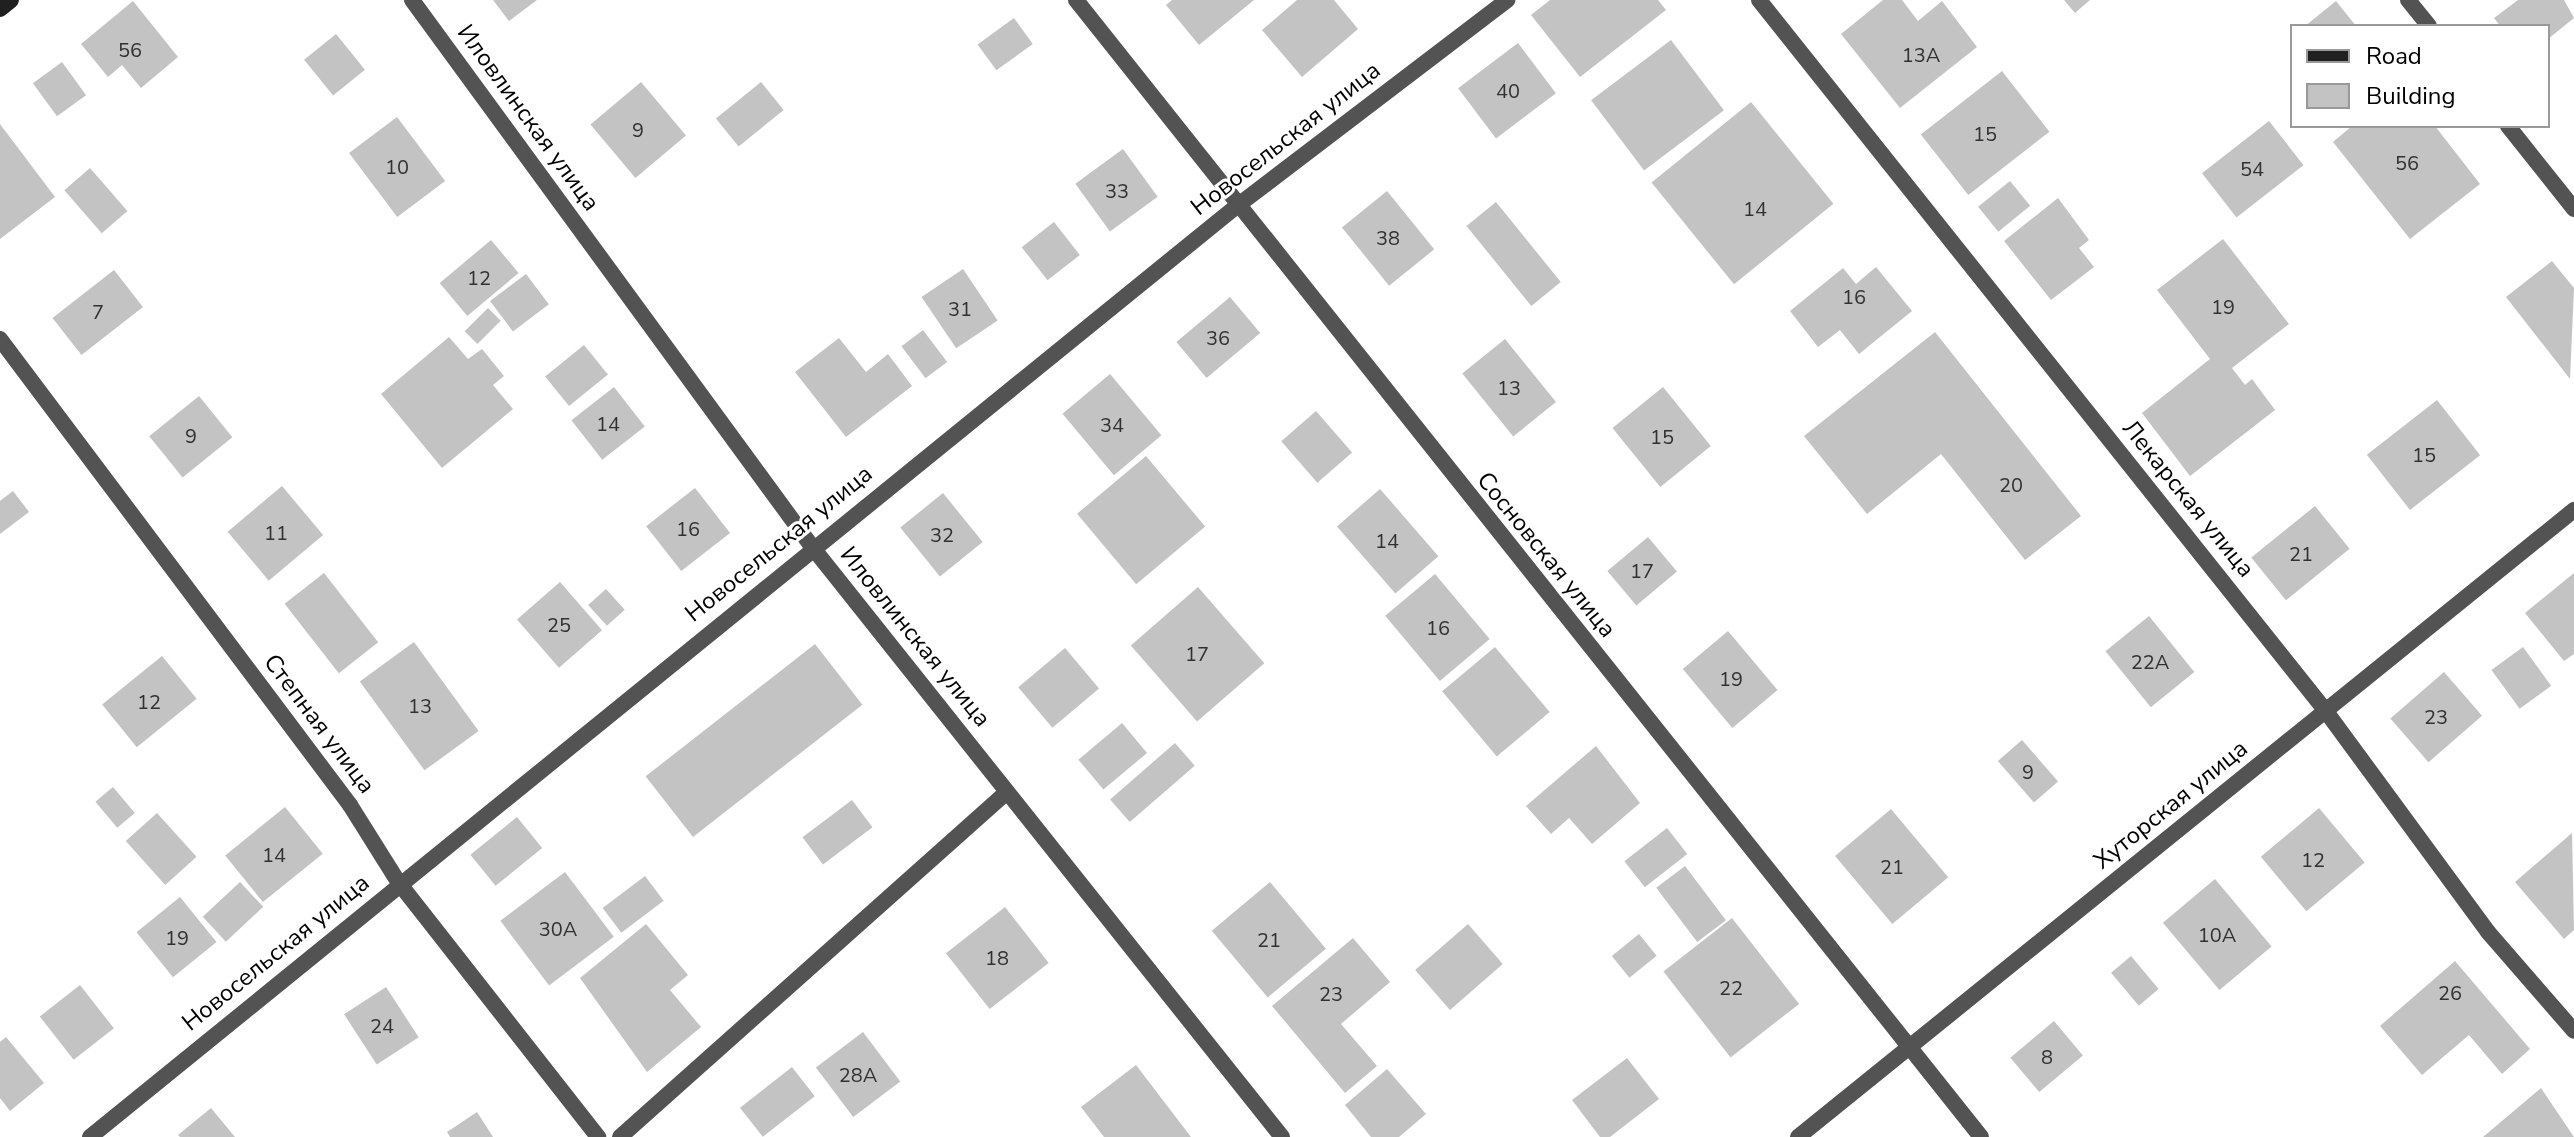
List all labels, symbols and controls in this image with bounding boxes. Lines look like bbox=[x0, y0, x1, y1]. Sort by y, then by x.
street label: Иловлинская улица bbox=[451, 19, 605, 217]
legend bbox=[2290, 24, 2550, 128]
house number: 56 bbox=[118, 38, 142, 62]
text: Road bbox=[2366, 40, 2422, 72]
house number: 13А bbox=[1902, 43, 1940, 67]
street label: Новосельская улица bbox=[1186, 56, 1386, 222]
house number: 40 bbox=[1496, 79, 1520, 103]
text: Building bbox=[2366, 80, 2456, 112]
house number: 9 bbox=[632, 118, 644, 142]
house number: 15 bbox=[1973, 122, 1997, 146]
house number: 56 bbox=[2395, 151, 2419, 175]
house number: 10 bbox=[385, 155, 409, 179]
house number: 54 bbox=[2240, 157, 2264, 181]
house number: 33 bbox=[1105, 179, 1129, 203]
house number: 14 bbox=[1743, 197, 1767, 221]
house number: 38 bbox=[1376, 226, 1400, 250]
house number: 12 bbox=[467, 266, 491, 290]
house number: 16 bbox=[1842, 285, 1866, 309]
house number: 19 bbox=[2211, 295, 2235, 319]
house number: 31 bbox=[948, 297, 972, 321]
house number: 7 bbox=[92, 300, 104, 324]
house number: 36 bbox=[1206, 326, 1230, 350]
house number: 13 bbox=[1497, 376, 1521, 400]
house number: 14 bbox=[596, 412, 620, 436]
house number: 34 bbox=[1100, 413, 1124, 437]
street label: Лекарская улица bbox=[2116, 415, 2260, 583]
house number: 9 bbox=[185, 424, 197, 448]
house number: 15 bbox=[1650, 425, 1674, 449]
house number: 15 bbox=[2412, 443, 2436, 467]
street label: Новосельская улица bbox=[680, 460, 878, 628]
street label: Сосновская улица bbox=[1470, 466, 1622, 644]
house number: 20 bbox=[1999, 473, 2023, 497]
house number: 16 bbox=[676, 517, 700, 541]
house number: 11 bbox=[264, 521, 288, 545]
house number: 32 bbox=[930, 523, 954, 547]
house number: 14 bbox=[1375, 529, 1399, 553]
street label: Иловлинская улица bbox=[834, 541, 996, 733]
house number: 21 bbox=[2289, 542, 2313, 566]
house number: 17 bbox=[1630, 559, 1654, 583]
house number: 25 bbox=[547, 613, 571, 637]
house number: 16 bbox=[1426, 616, 1450, 640]
house number: 17 bbox=[1185, 642, 1209, 666]
street label: Степная улица bbox=[257, 649, 381, 799]
house number: 22А bbox=[2131, 650, 2169, 674]
house number: 19 bbox=[1719, 667, 1743, 691]
house number: 12 bbox=[137, 690, 161, 714]
house number: 13 bbox=[408, 694, 432, 718]
house number: 23 bbox=[2424, 705, 2448, 729]
street label: Хуторская улица bbox=[2088, 734, 2254, 876]
house number: 9 bbox=[2022, 760, 2034, 784]
house number: 14 bbox=[262, 843, 286, 867]
house number: 12 bbox=[2301, 848, 2325, 872]
house number: 21 bbox=[1880, 855, 1904, 879]
street label: Новосельская улица bbox=[177, 869, 375, 1037]
house number: 30А bbox=[539, 917, 577, 941]
house number: 10А bbox=[2198, 923, 2236, 947]
house number: 19 bbox=[165, 926, 189, 950]
house number: 21 bbox=[1257, 928, 1281, 952]
house number: 18 bbox=[985, 946, 1009, 970]
house number: 22 bbox=[1719, 976, 1743, 1000]
house number: 26 bbox=[2438, 981, 2462, 1005]
house number: 23 bbox=[1319, 982, 1343, 1006]
house number: 24 bbox=[370, 1014, 394, 1038]
house number: 8 bbox=[2041, 1045, 2053, 1069]
house number: 28А bbox=[839, 1063, 877, 1087]

